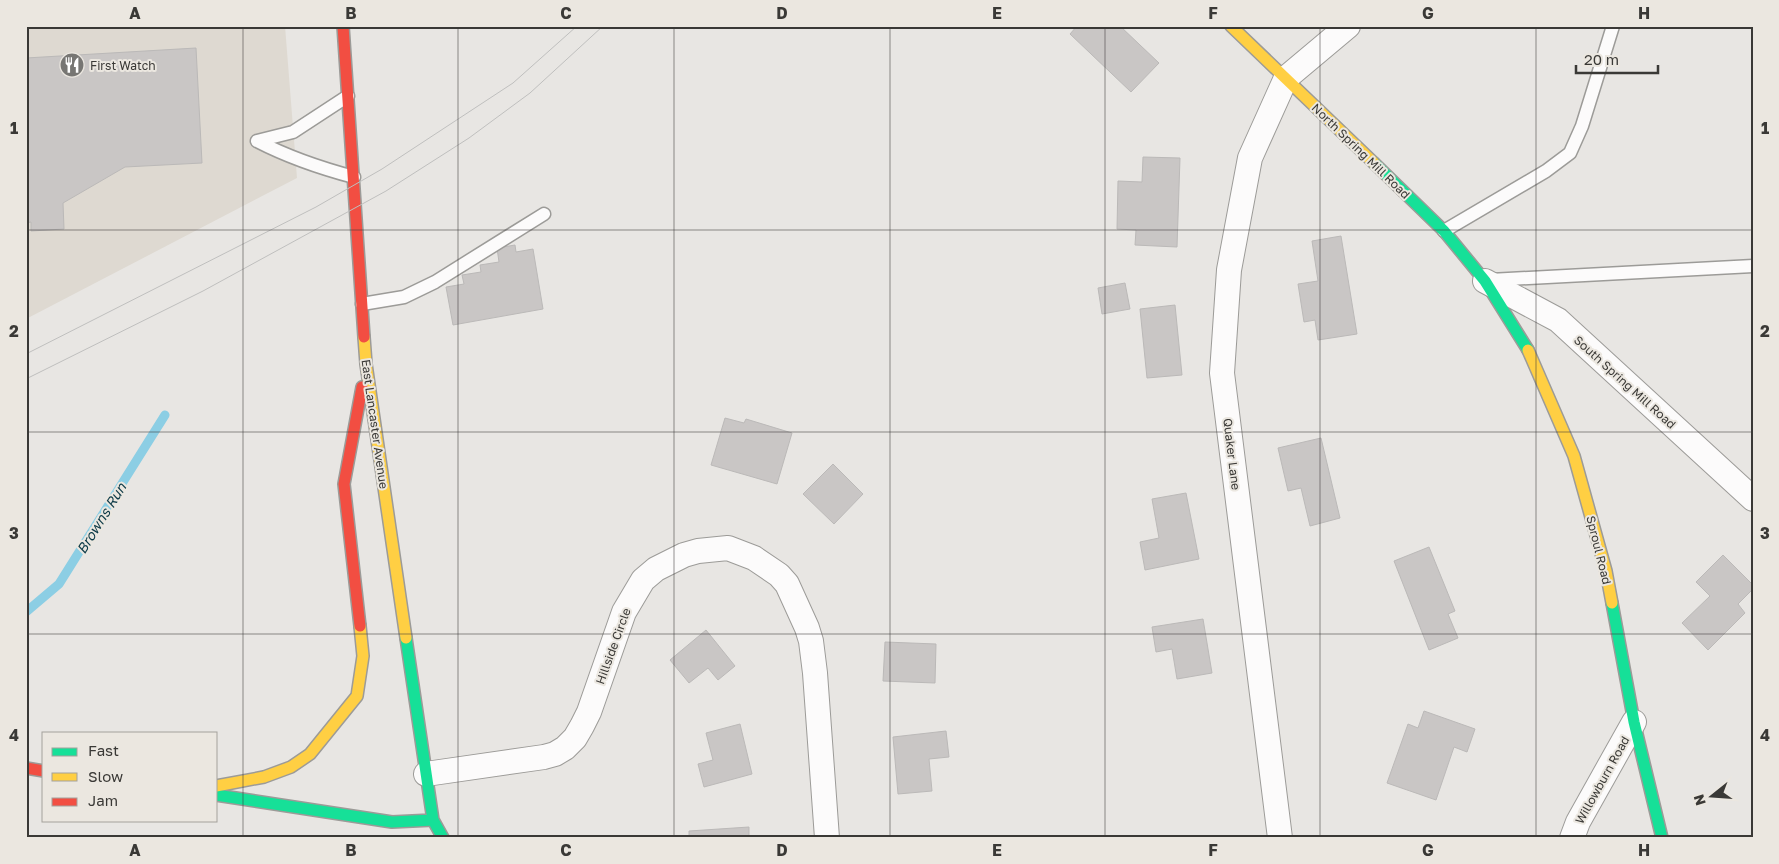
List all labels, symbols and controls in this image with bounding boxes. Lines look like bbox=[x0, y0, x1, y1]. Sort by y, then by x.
text: A bbox=[129, 3, 141, 23]
text: B bbox=[345, 3, 357, 23]
text: C bbox=[560, 3, 572, 23]
text: D bbox=[776, 3, 788, 23]
text: E bbox=[992, 3, 1002, 23]
text: F bbox=[1208, 3, 1218, 23]
text: G bbox=[1422, 3, 1434, 23]
text: H bbox=[1638, 3, 1650, 23]
scale bar bbox=[1576, 42, 1659, 74]
text: 20 m bbox=[1584, 50, 1619, 68]
restaurant icon: First Watch bbox=[59, 52, 85, 78]
place label: First Watch bbox=[90, 58, 156, 73]
street label: North Spring Mill Road bbox=[1309, 100, 1413, 202]
text: 1 bbox=[10, 118, 18, 138]
text: 1 bbox=[1761, 118, 1769, 138]
text: 2 bbox=[9, 321, 19, 341]
text: 2 bbox=[1760, 321, 1770, 341]
street label: South Spring Mill Road bbox=[1571, 332, 1679, 432]
street label: East Lancaster Avenue bbox=[358, 358, 392, 490]
street label: Quaker Lane bbox=[1220, 417, 1244, 491]
water label: Browns Run bbox=[73, 478, 130, 556]
street label: Sproul Road bbox=[1583, 514, 1615, 586]
text: 3 bbox=[9, 523, 19, 543]
text: 3 bbox=[1760, 523, 1770, 543]
street label: Hillside Circle bbox=[592, 606, 634, 686]
text: 4 bbox=[9, 725, 19, 745]
text: 4 bbox=[1760, 725, 1770, 745]
legend bbox=[42, 732, 218, 822]
street label: Willowburn Road bbox=[1572, 733, 1632, 827]
text: Fast bbox=[88, 741, 119, 759]
text: Slow bbox=[88, 767, 123, 785]
north arrow bbox=[1686, 772, 1736, 822]
text: Jam bbox=[88, 791, 118, 809]
text: N bbox=[1689, 792, 1709, 808]
text: A bbox=[129, 840, 141, 860]
text: B bbox=[345, 840, 357, 860]
text: C bbox=[560, 840, 572, 860]
text: D bbox=[776, 840, 788, 860]
text: E bbox=[992, 840, 1002, 860]
text: F bbox=[1208, 840, 1218, 860]
text: G bbox=[1422, 840, 1434, 860]
text: H bbox=[1638, 840, 1650, 860]

